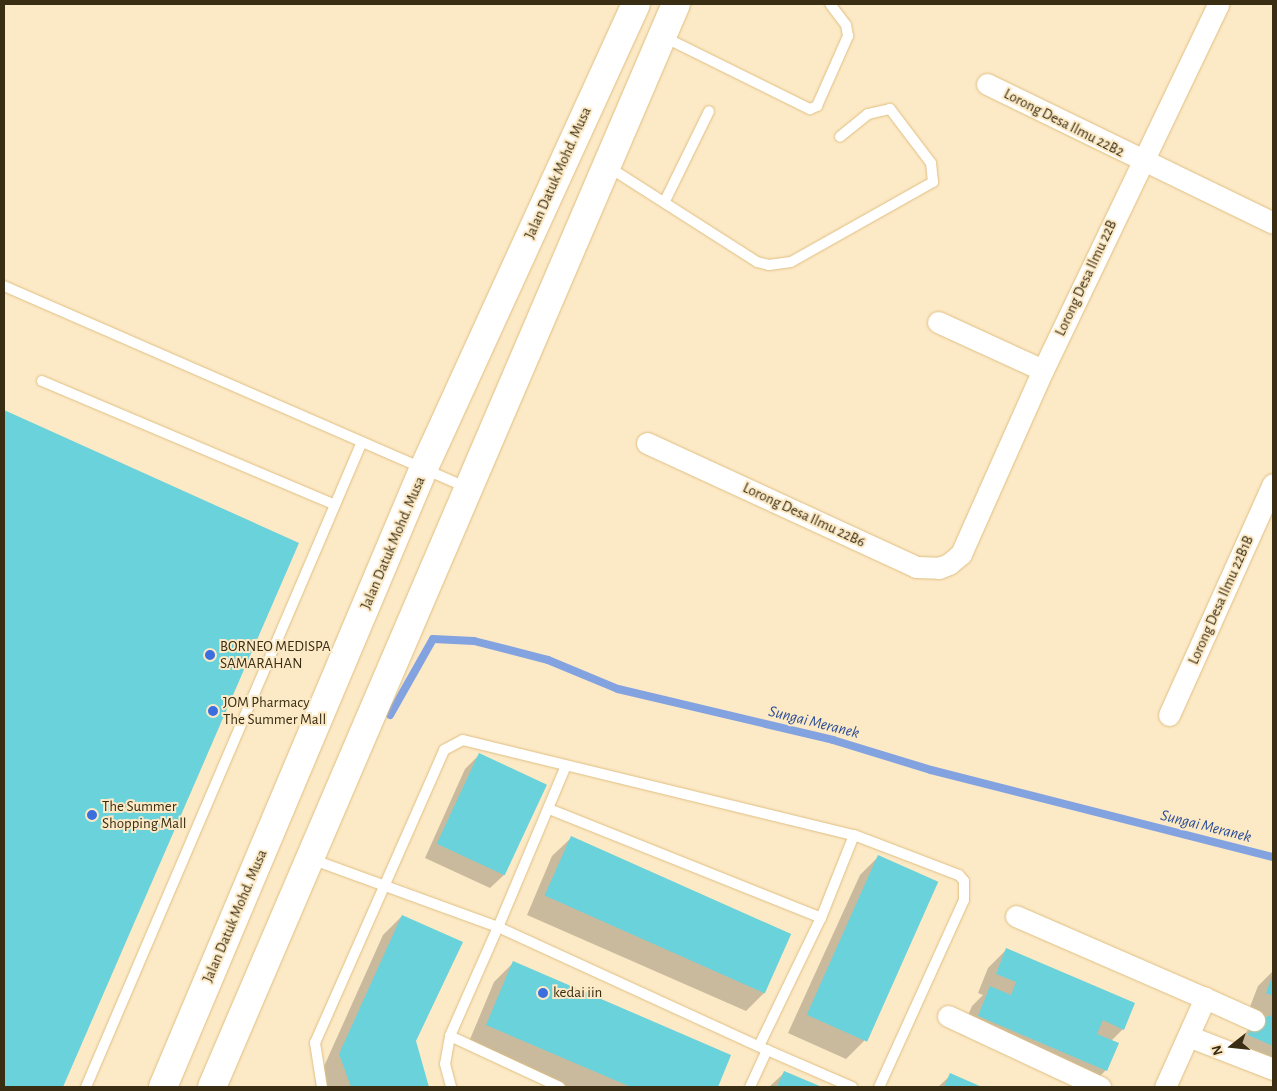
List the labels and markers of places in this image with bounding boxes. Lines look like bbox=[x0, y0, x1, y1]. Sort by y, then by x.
place label: BORNEO MEDISPA SAMARAHAN bbox=[220, 637, 331, 672]
marker: BORNEO MEDISPA SAMARAHAN bbox=[204, 649, 216, 661]
place label: JOM Pharmacy The Summer Mall bbox=[223, 693, 326, 728]
marker: JOM Pharmacy The Summer Mall bbox=[207, 705, 219, 717]
place label: The Summer Shopping Mall bbox=[102, 797, 187, 832]
marker: The Summer Shopping Mall bbox=[86, 809, 98, 821]
place label: kedai iin bbox=[553, 984, 602, 1002]
marker: kedai iin bbox=[537, 987, 549, 999]

